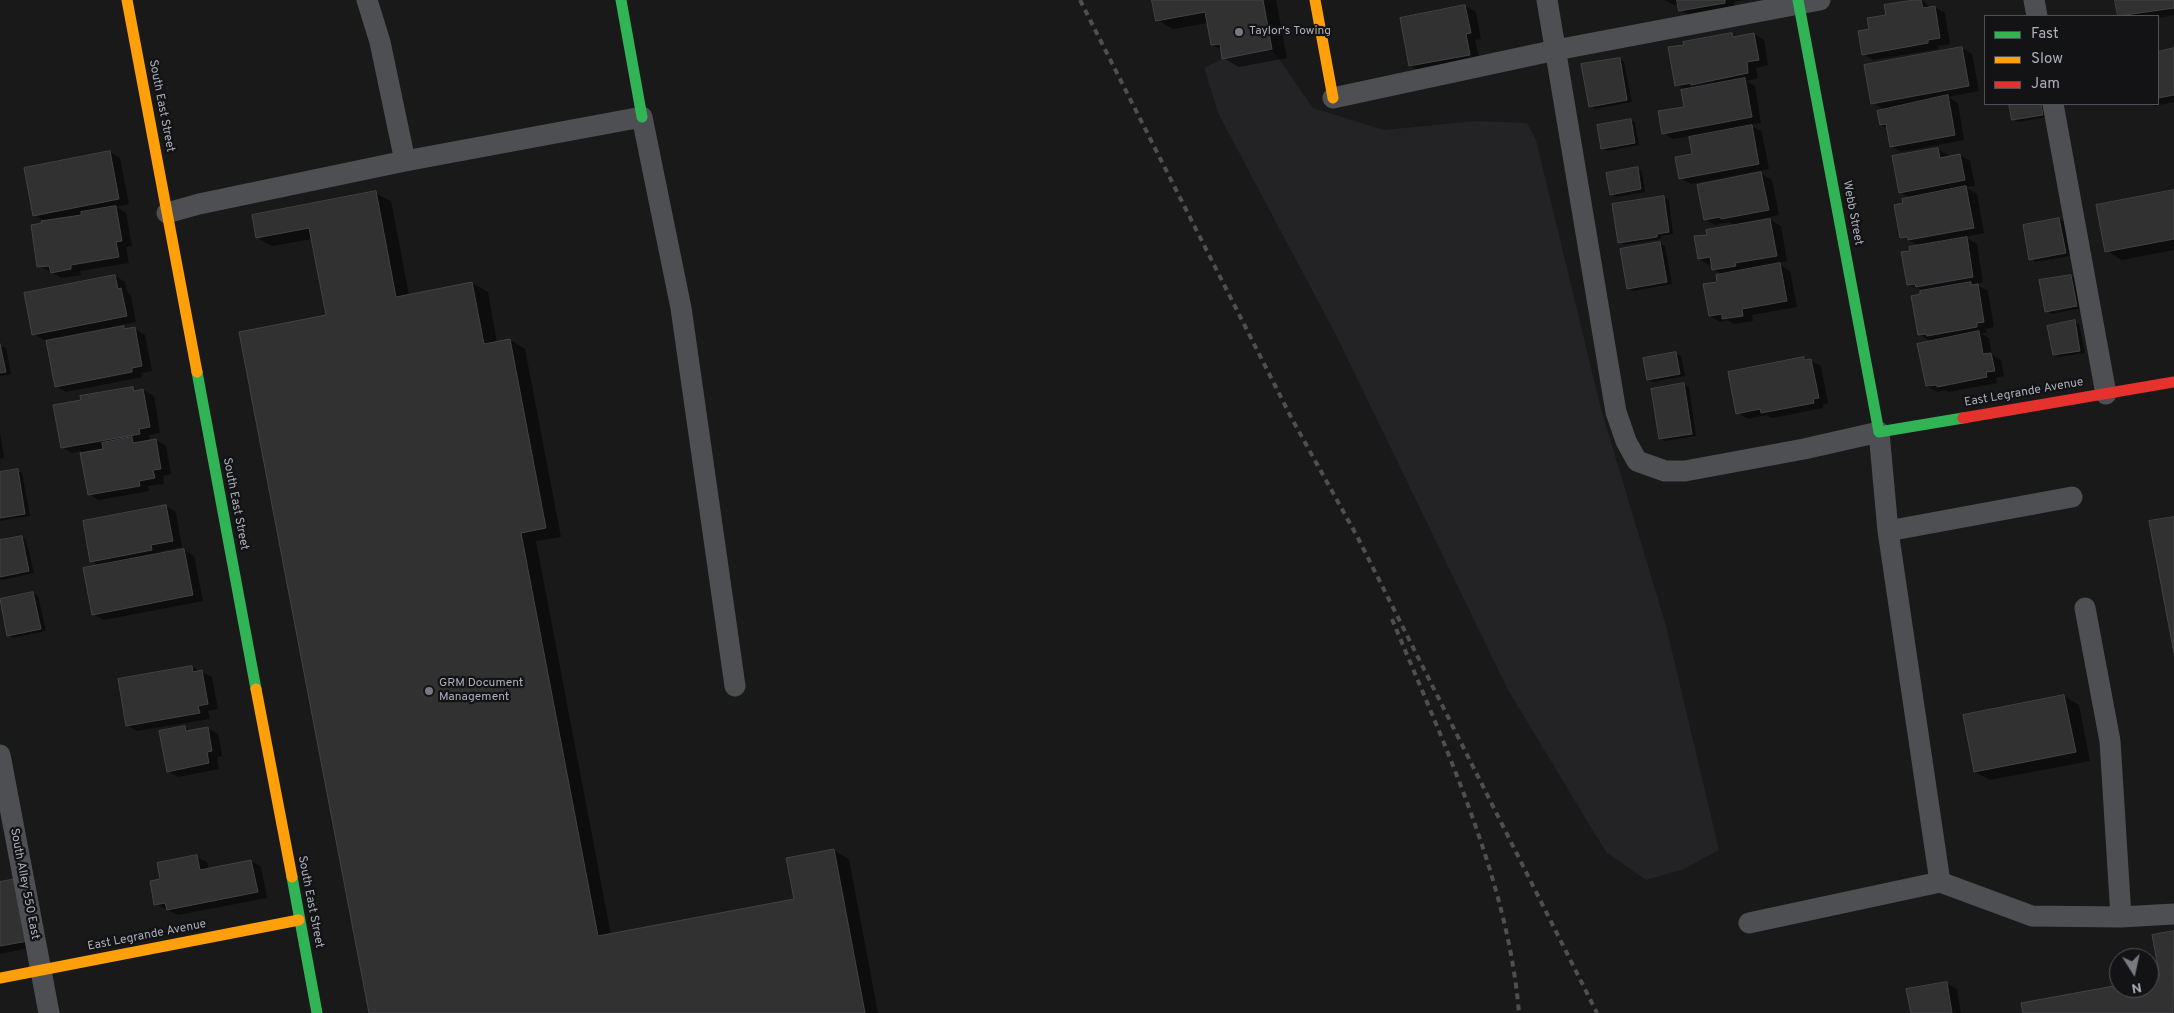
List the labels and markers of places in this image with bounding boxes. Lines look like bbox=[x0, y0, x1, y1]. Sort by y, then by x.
place label: Taylor's Towing bbox=[1249, 25, 1331, 39]
marker: Taylor's Towing bbox=[1233, 26, 1245, 38]
place label: GRM Document Management bbox=[439, 677, 523, 705]
marker: GRM Document Management bbox=[423, 685, 435, 697]

